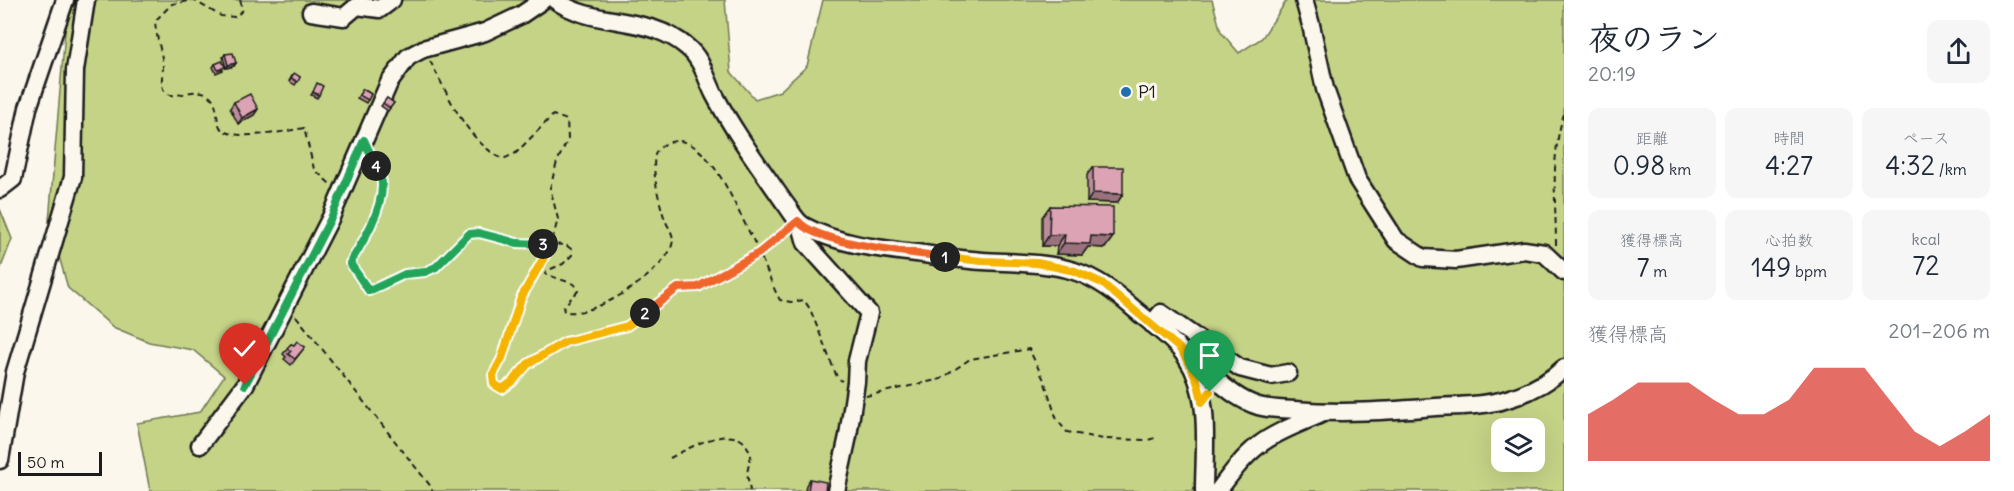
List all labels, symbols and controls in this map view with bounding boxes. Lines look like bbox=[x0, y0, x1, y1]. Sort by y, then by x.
text: 夜のラン bbox=[1588, 17, 1720, 59]
button: share bbox=[1927, 20, 1990, 83]
text: 20:19 bbox=[1588, 61, 1636, 86]
place label: P1 bbox=[1138, 80, 1156, 103]
marker: P1 bbox=[1119, 85, 1133, 99]
text: 距離 bbox=[1636, 128, 1668, 148]
text: 時間 bbox=[1773, 128, 1805, 148]
text: ペース bbox=[1902, 128, 1950, 148]
text: 0.98 bbox=[1613, 149, 1665, 182]
text: 4:27 bbox=[1765, 149, 1813, 182]
text: 4:32 bbox=[1885, 149, 1935, 182]
pin: 4 bbox=[361, 151, 391, 181]
text: 4 bbox=[371, 156, 381, 176]
text: km bbox=[1665, 159, 1691, 179]
text: /km bbox=[1935, 159, 1967, 179]
pin: 3 bbox=[528, 229, 558, 259]
text: kcal bbox=[1912, 229, 1940, 249]
text: 獲得標高 bbox=[1620, 230, 1684, 250]
text: 心拍数 bbox=[1765, 230, 1813, 250]
text: 3 bbox=[538, 234, 548, 254]
pin: 1 bbox=[930, 242, 960, 272]
text: 1 bbox=[942, 247, 948, 267]
text: 72 bbox=[1913, 249, 1940, 282]
text: 7 bbox=[1637, 251, 1649, 284]
text: 149 bbox=[1751, 251, 1791, 284]
text: m bbox=[1649, 261, 1667, 281]
text: bpm bbox=[1791, 261, 1827, 281]
pin: 2 bbox=[630, 298, 660, 328]
text: 2 bbox=[641, 303, 649, 323]
text: 201–206 m bbox=[1889, 318, 1990, 343]
text: 獲得標高 bbox=[1588, 321, 1668, 346]
pin bbox=[219, 323, 270, 385]
pin bbox=[1184, 330, 1235, 392]
icon: check bbox=[228, 332, 261, 365]
icon: arrive bbox=[1193, 339, 1226, 372]
map controls bbox=[1491, 418, 1545, 472]
button: layers bbox=[1491, 418, 1545, 472]
scale bar bbox=[18, 449, 102, 476]
text: 50 m bbox=[27, 452, 65, 472]

